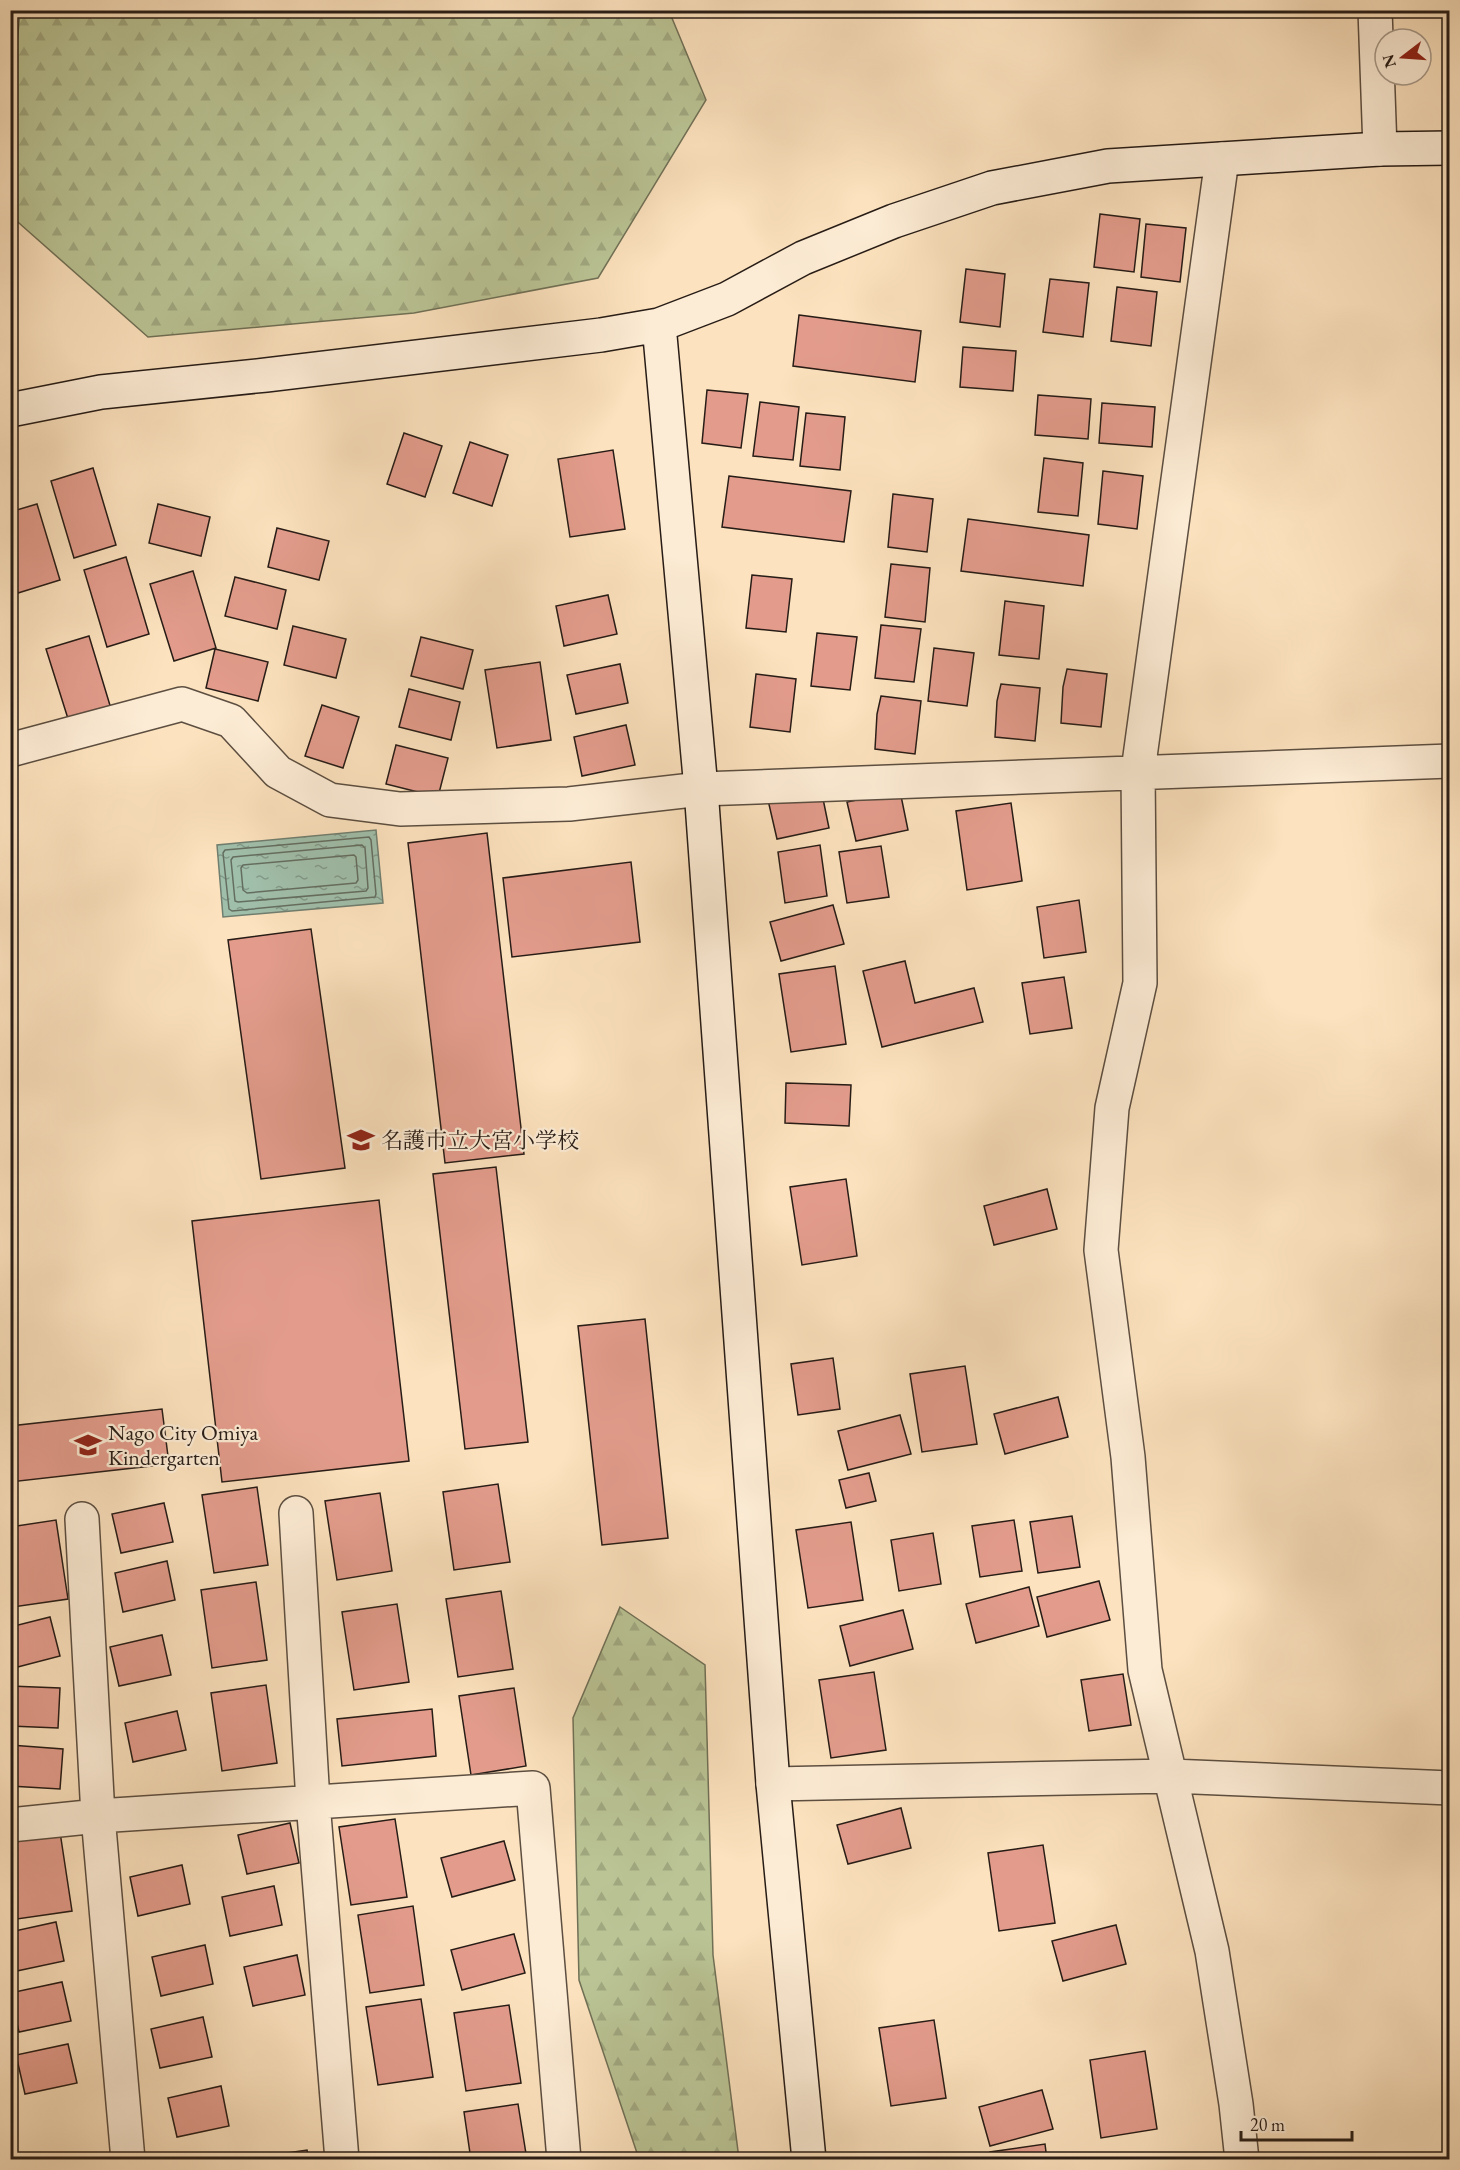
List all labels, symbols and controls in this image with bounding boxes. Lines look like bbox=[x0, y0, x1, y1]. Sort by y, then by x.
north arrow bbox=[1373, 27, 1433, 87]
text: N bbox=[1377, 52, 1401, 71]
school or university icon: 名護市立大宮小学校 bbox=[346, 1125, 376, 1155]
place label: 名護市立大宮小学校 bbox=[381, 1126, 579, 1155]
place label: Nago City Omiya Kindergarten bbox=[108, 1418, 259, 1472]
school or university icon: Nago City Omiya Kindergarten bbox=[73, 1430, 103, 1460]
scale bar bbox=[1241, 2104, 1352, 2142]
text: 20 m bbox=[1250, 2113, 1285, 2136]

